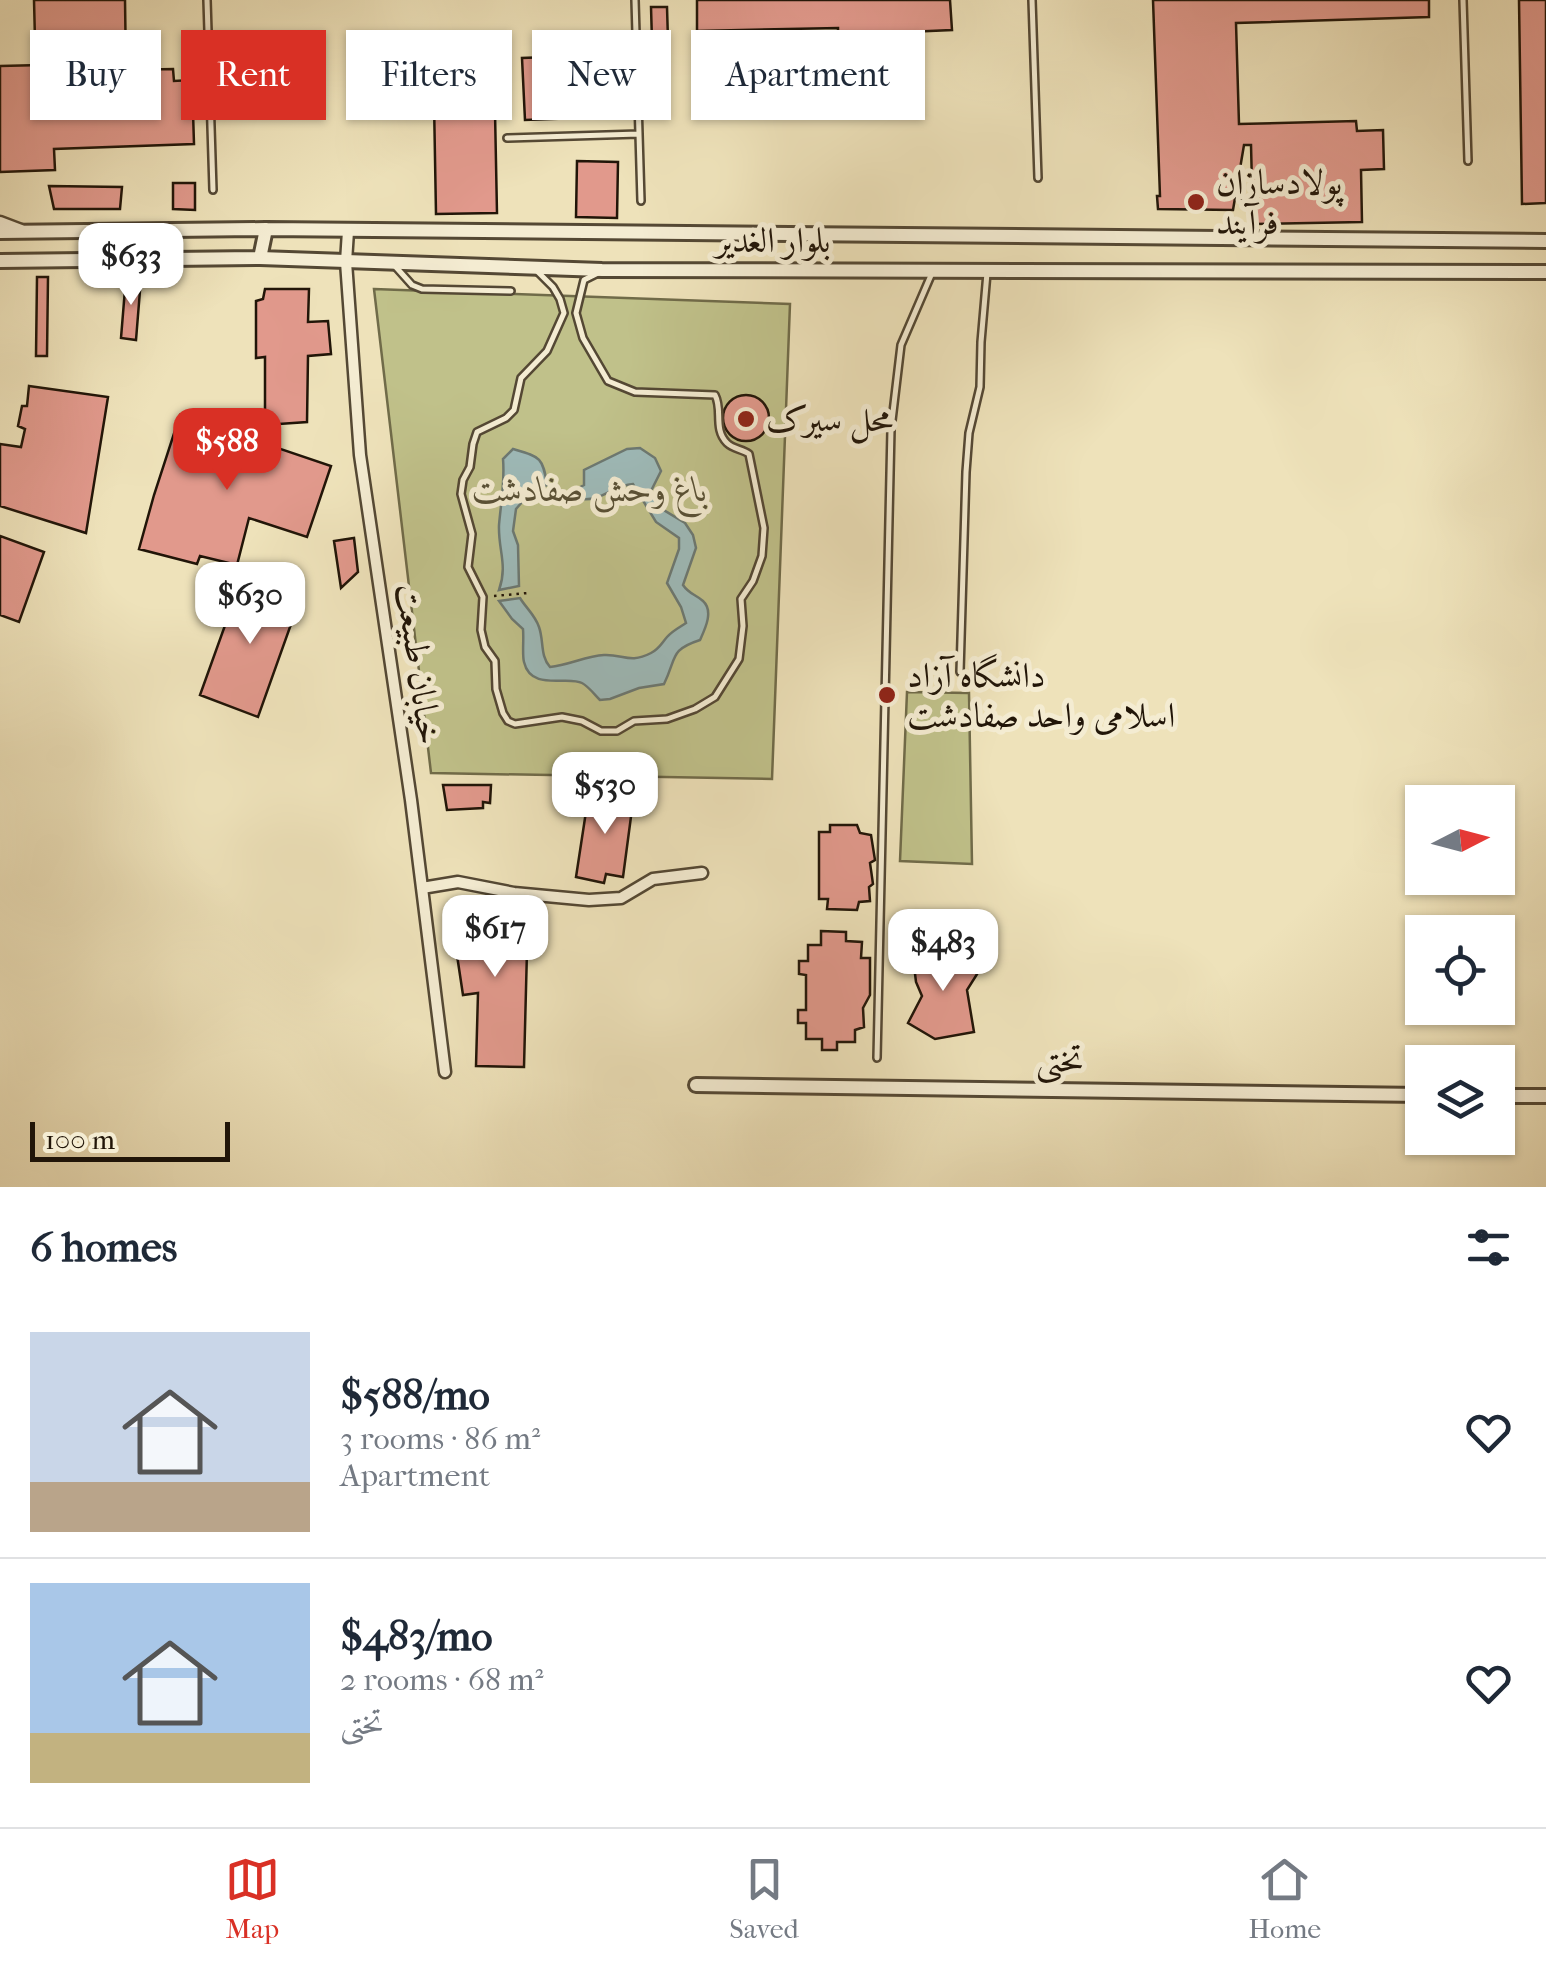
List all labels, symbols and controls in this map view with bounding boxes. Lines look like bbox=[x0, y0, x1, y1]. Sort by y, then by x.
chip: Buy bbox=[30, 30, 161, 120]
chip: Rent bbox=[181, 30, 326, 120]
chip: Filters bbox=[346, 30, 512, 120]
chip: New bbox=[532, 30, 671, 120]
chip: Apartment bbox=[691, 30, 925, 120]
place label: پولادسازان فرآیند bbox=[1216, 162, 1345, 244]
marker: پولادسازان فرآیند bbox=[1185, 191, 1207, 213]
street label: بلوار الغدیر bbox=[712, 220, 831, 261]
pin: $633 bbox=[72, 223, 190, 308]
text: $633 bbox=[100, 237, 162, 274]
place label: محل سیرک bbox=[766, 399, 893, 444]
pin: $588 bbox=[168, 408, 286, 493]
marker: محل سیرک bbox=[735, 408, 757, 430]
text: $588 bbox=[195, 422, 259, 459]
park label: باغ وحش صفادشت bbox=[472, 469, 708, 518]
pin: $630 bbox=[191, 562, 309, 647]
text: $630 bbox=[217, 576, 283, 613]
street label: خیابان طبیعت bbox=[387, 581, 451, 747]
place label: دانشگاه آزاد اسلامی واحد صفادشت bbox=[907, 653, 1175, 736]
marker: دانشگاه آزاد اسلامی واحد صفادشت bbox=[876, 684, 898, 706]
pin: $530 bbox=[546, 752, 664, 837]
text: $530 bbox=[574, 766, 636, 803]
north arrow bbox=[1405, 785, 1515, 895]
map controls bbox=[1405, 785, 1515, 1155]
pin: $617 bbox=[436, 895, 554, 980]
text: $617 bbox=[464, 909, 526, 946]
pin: $483 bbox=[884, 909, 1002, 994]
button: locate bbox=[1405, 915, 1515, 1025]
text: $483 bbox=[910, 923, 976, 960]
street label: تختی bbox=[1036, 1039, 1084, 1085]
button: layers bbox=[1405, 1045, 1515, 1155]
scale bar bbox=[30, 1117, 230, 1162]
text: 100 m bbox=[45, 1123, 115, 1156]
icon: filters bbox=[1461, 1220, 1516, 1275]
text: 6 homes bbox=[30, 1223, 177, 1272]
text: $588/mo bbox=[340, 1371, 490, 1420]
icon: home bbox=[110, 1372, 230, 1492]
icon: heart bbox=[1461, 1405, 1516, 1460]
text: 3 rooms · 86 m² bbox=[340, 1420, 540, 1457]
text: Apartment bbox=[340, 1457, 490, 1494]
text: $483/mo bbox=[340, 1612, 493, 1661]
icon: home bbox=[110, 1623, 230, 1743]
icon: heart bbox=[1461, 1656, 1516, 1711]
text: 2 rooms · 68 m² bbox=[340, 1661, 544, 1698]
text: تختی bbox=[340, 1705, 384, 1742]
tab: Map bbox=[225, 1852, 280, 1945]
tab: Saved bbox=[729, 1852, 799, 1945]
tab: Home bbox=[1248, 1852, 1321, 1945]

